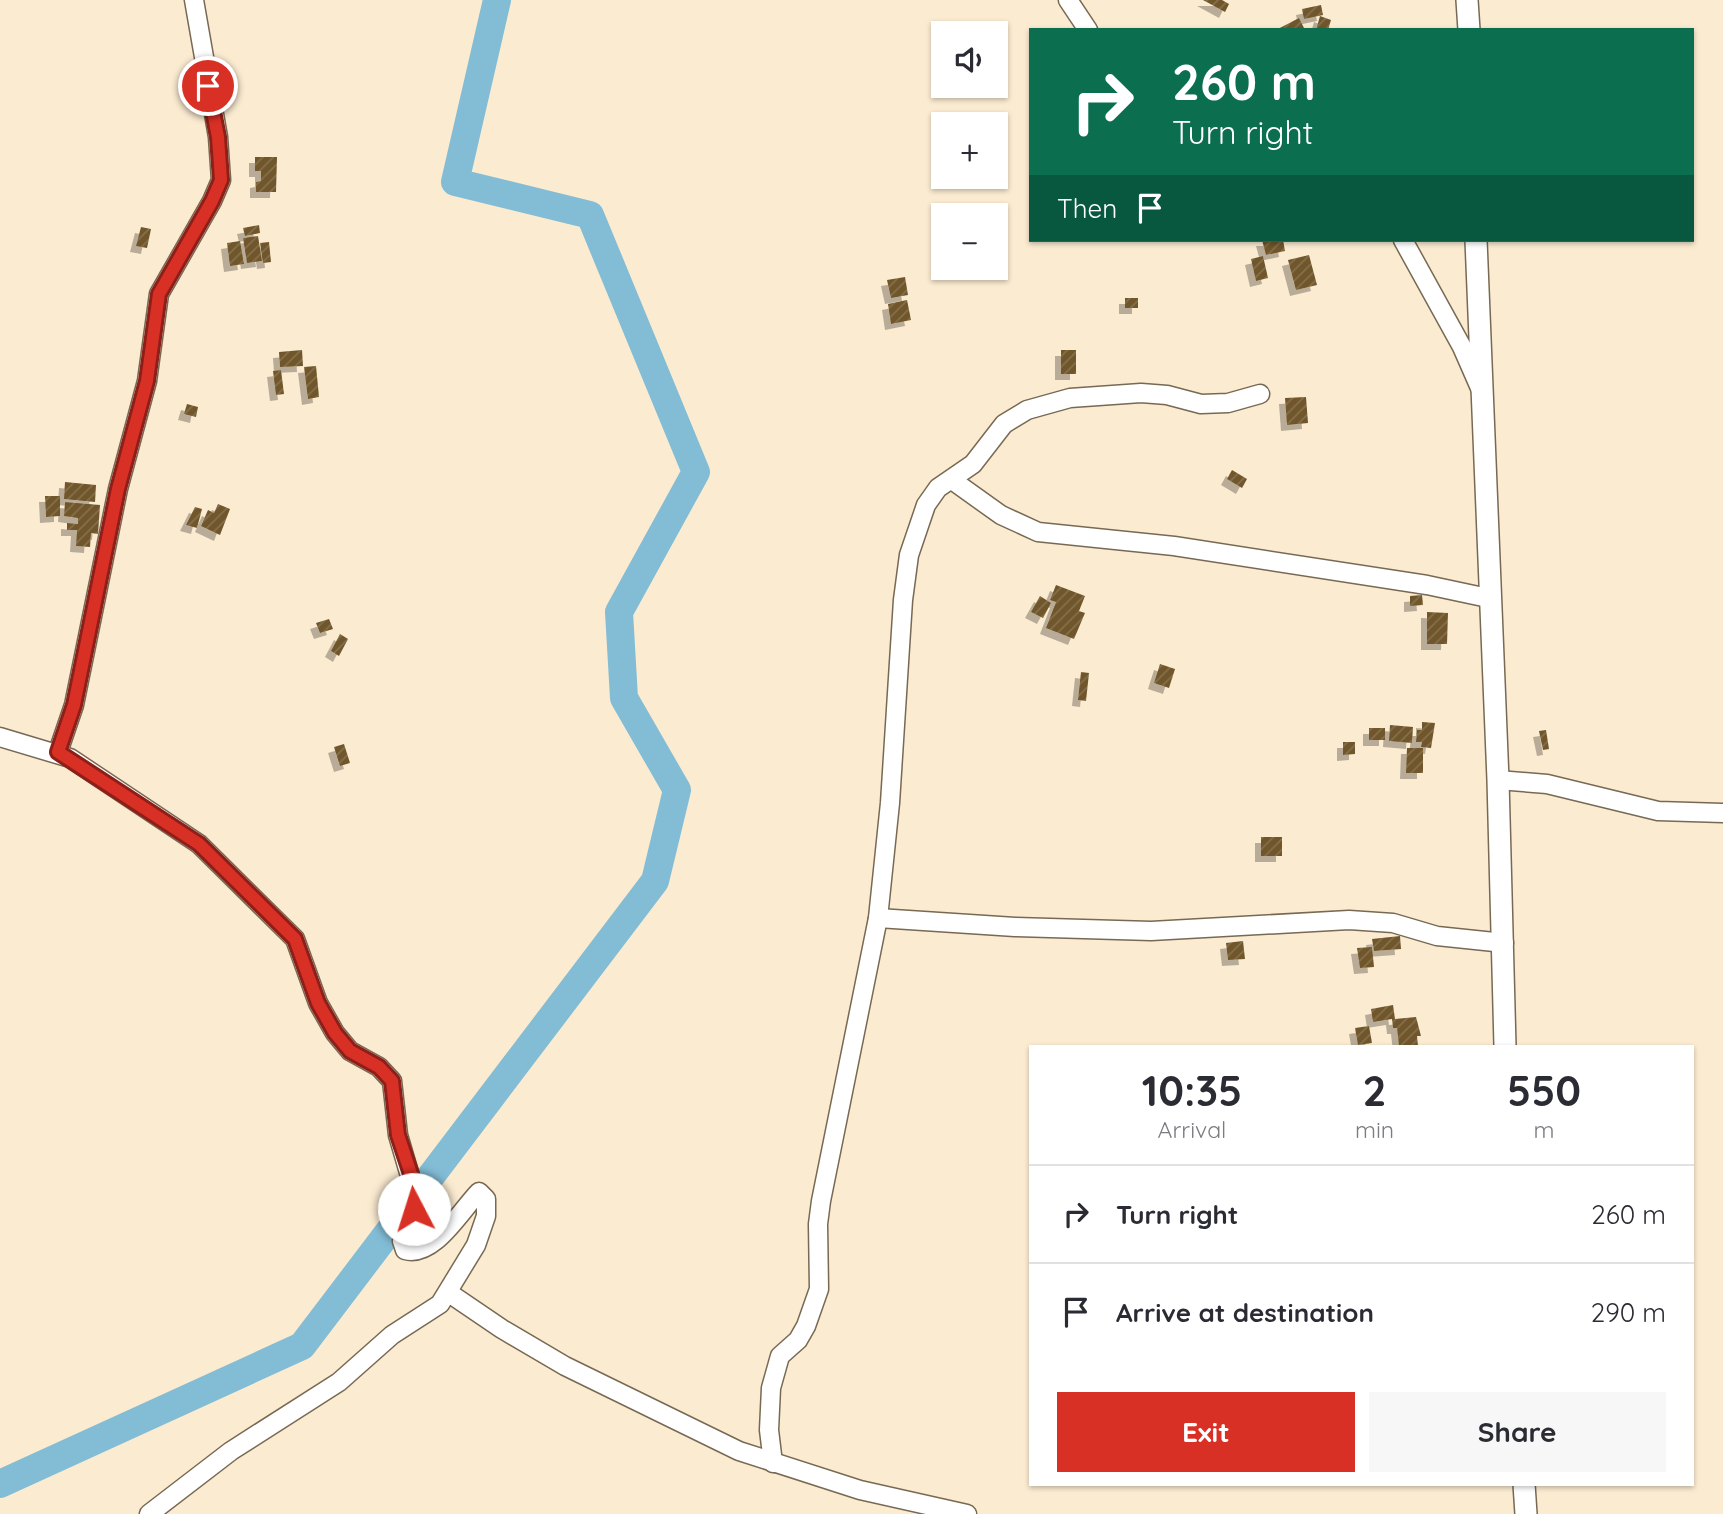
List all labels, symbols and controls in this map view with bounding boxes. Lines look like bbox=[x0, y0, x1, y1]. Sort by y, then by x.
map controls bbox=[931, 21, 1008, 280]
button: sound bbox=[931, 21, 1008, 98]
text: 260 m bbox=[1172, 51, 1316, 112]
pin bbox=[178, 56, 238, 116]
icon: right bbox=[1057, 56, 1148, 147]
icon: arrive bbox=[189, 67, 227, 105]
button: + bbox=[931, 112, 1008, 189]
text: Turn right bbox=[1172, 112, 1313, 152]
icon: arrive bbox=[1131, 189, 1169, 227]
text: Then bbox=[1057, 192, 1117, 225]
button: − bbox=[931, 203, 1008, 280]
text: 10:35 bbox=[1142, 1064, 1242, 1117]
text: 2 bbox=[1363, 1064, 1387, 1117]
text: 550 bbox=[1507, 1064, 1581, 1117]
text: Arrival bbox=[1158, 1115, 1226, 1144]
text: min bbox=[1355, 1115, 1394, 1144]
text: m bbox=[1534, 1115, 1555, 1144]
position arrow bbox=[377, 1172, 451, 1246]
icon: right bbox=[1057, 1195, 1095, 1233]
text: Turn right bbox=[1116, 1198, 1238, 1231]
text: 260 m bbox=[1591, 1198, 1666, 1231]
icon: arrive bbox=[1057, 1293, 1095, 1331]
text: Arrive at destination bbox=[1116, 1296, 1374, 1329]
text: 290 m bbox=[1591, 1296, 1666, 1329]
button: Exit bbox=[1057, 1392, 1355, 1472]
button: Share bbox=[1369, 1392, 1666, 1472]

